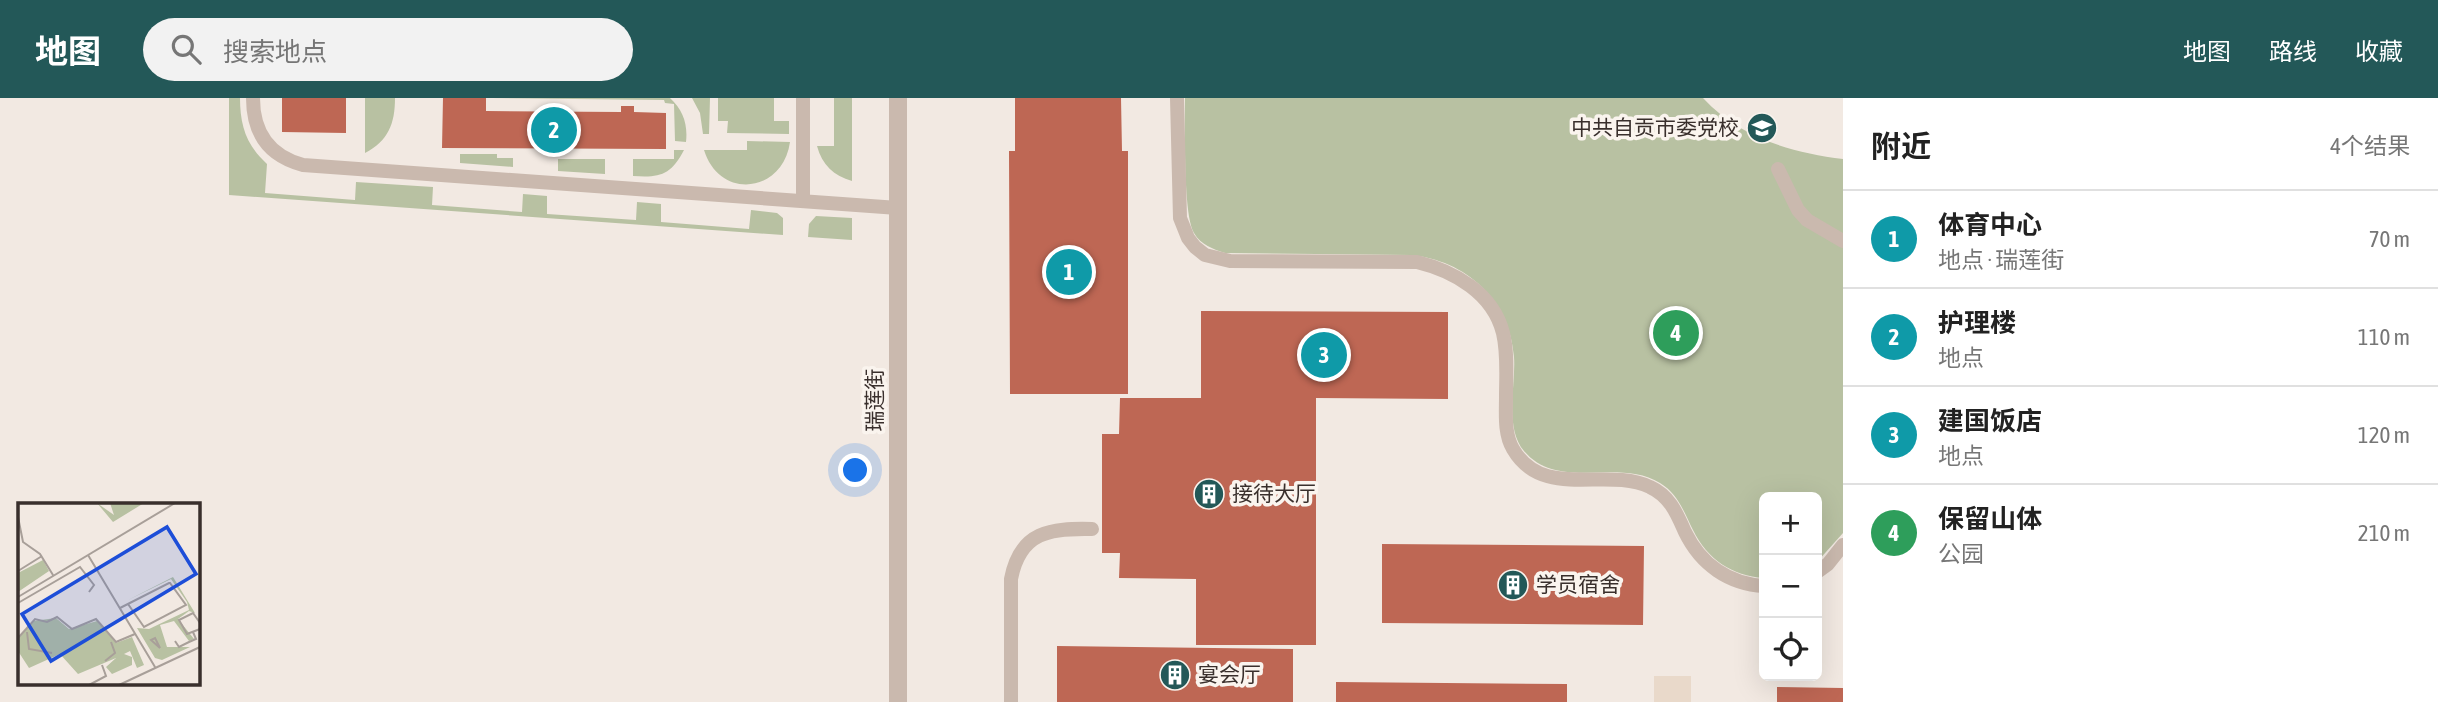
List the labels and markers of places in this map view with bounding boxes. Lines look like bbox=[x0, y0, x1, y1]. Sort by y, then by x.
pin: 2 bbox=[531, 104, 577, 156]
school or university icon: 中共自贡市委党校 bbox=[1745, 111, 1779, 145]
place label: 中共自贡市委党校 bbox=[1571, 115, 1739, 139]
pin: 1 bbox=[1046, 246, 1092, 298]
pin: 4 bbox=[1653, 307, 1699, 359]
pin: 3 bbox=[1301, 329, 1347, 381]
building icon: 接待大厅 bbox=[1192, 477, 1226, 511]
place label: 接待大厅 bbox=[1232, 481, 1316, 505]
building icon: 学员宿舍 bbox=[1496, 568, 1530, 602]
place label: 学员宿舍 bbox=[1536, 572, 1620, 596]
building icon: 宴会厅 bbox=[1158, 658, 1192, 692]
place label: 宴会厅 bbox=[1198, 662, 1261, 686]

